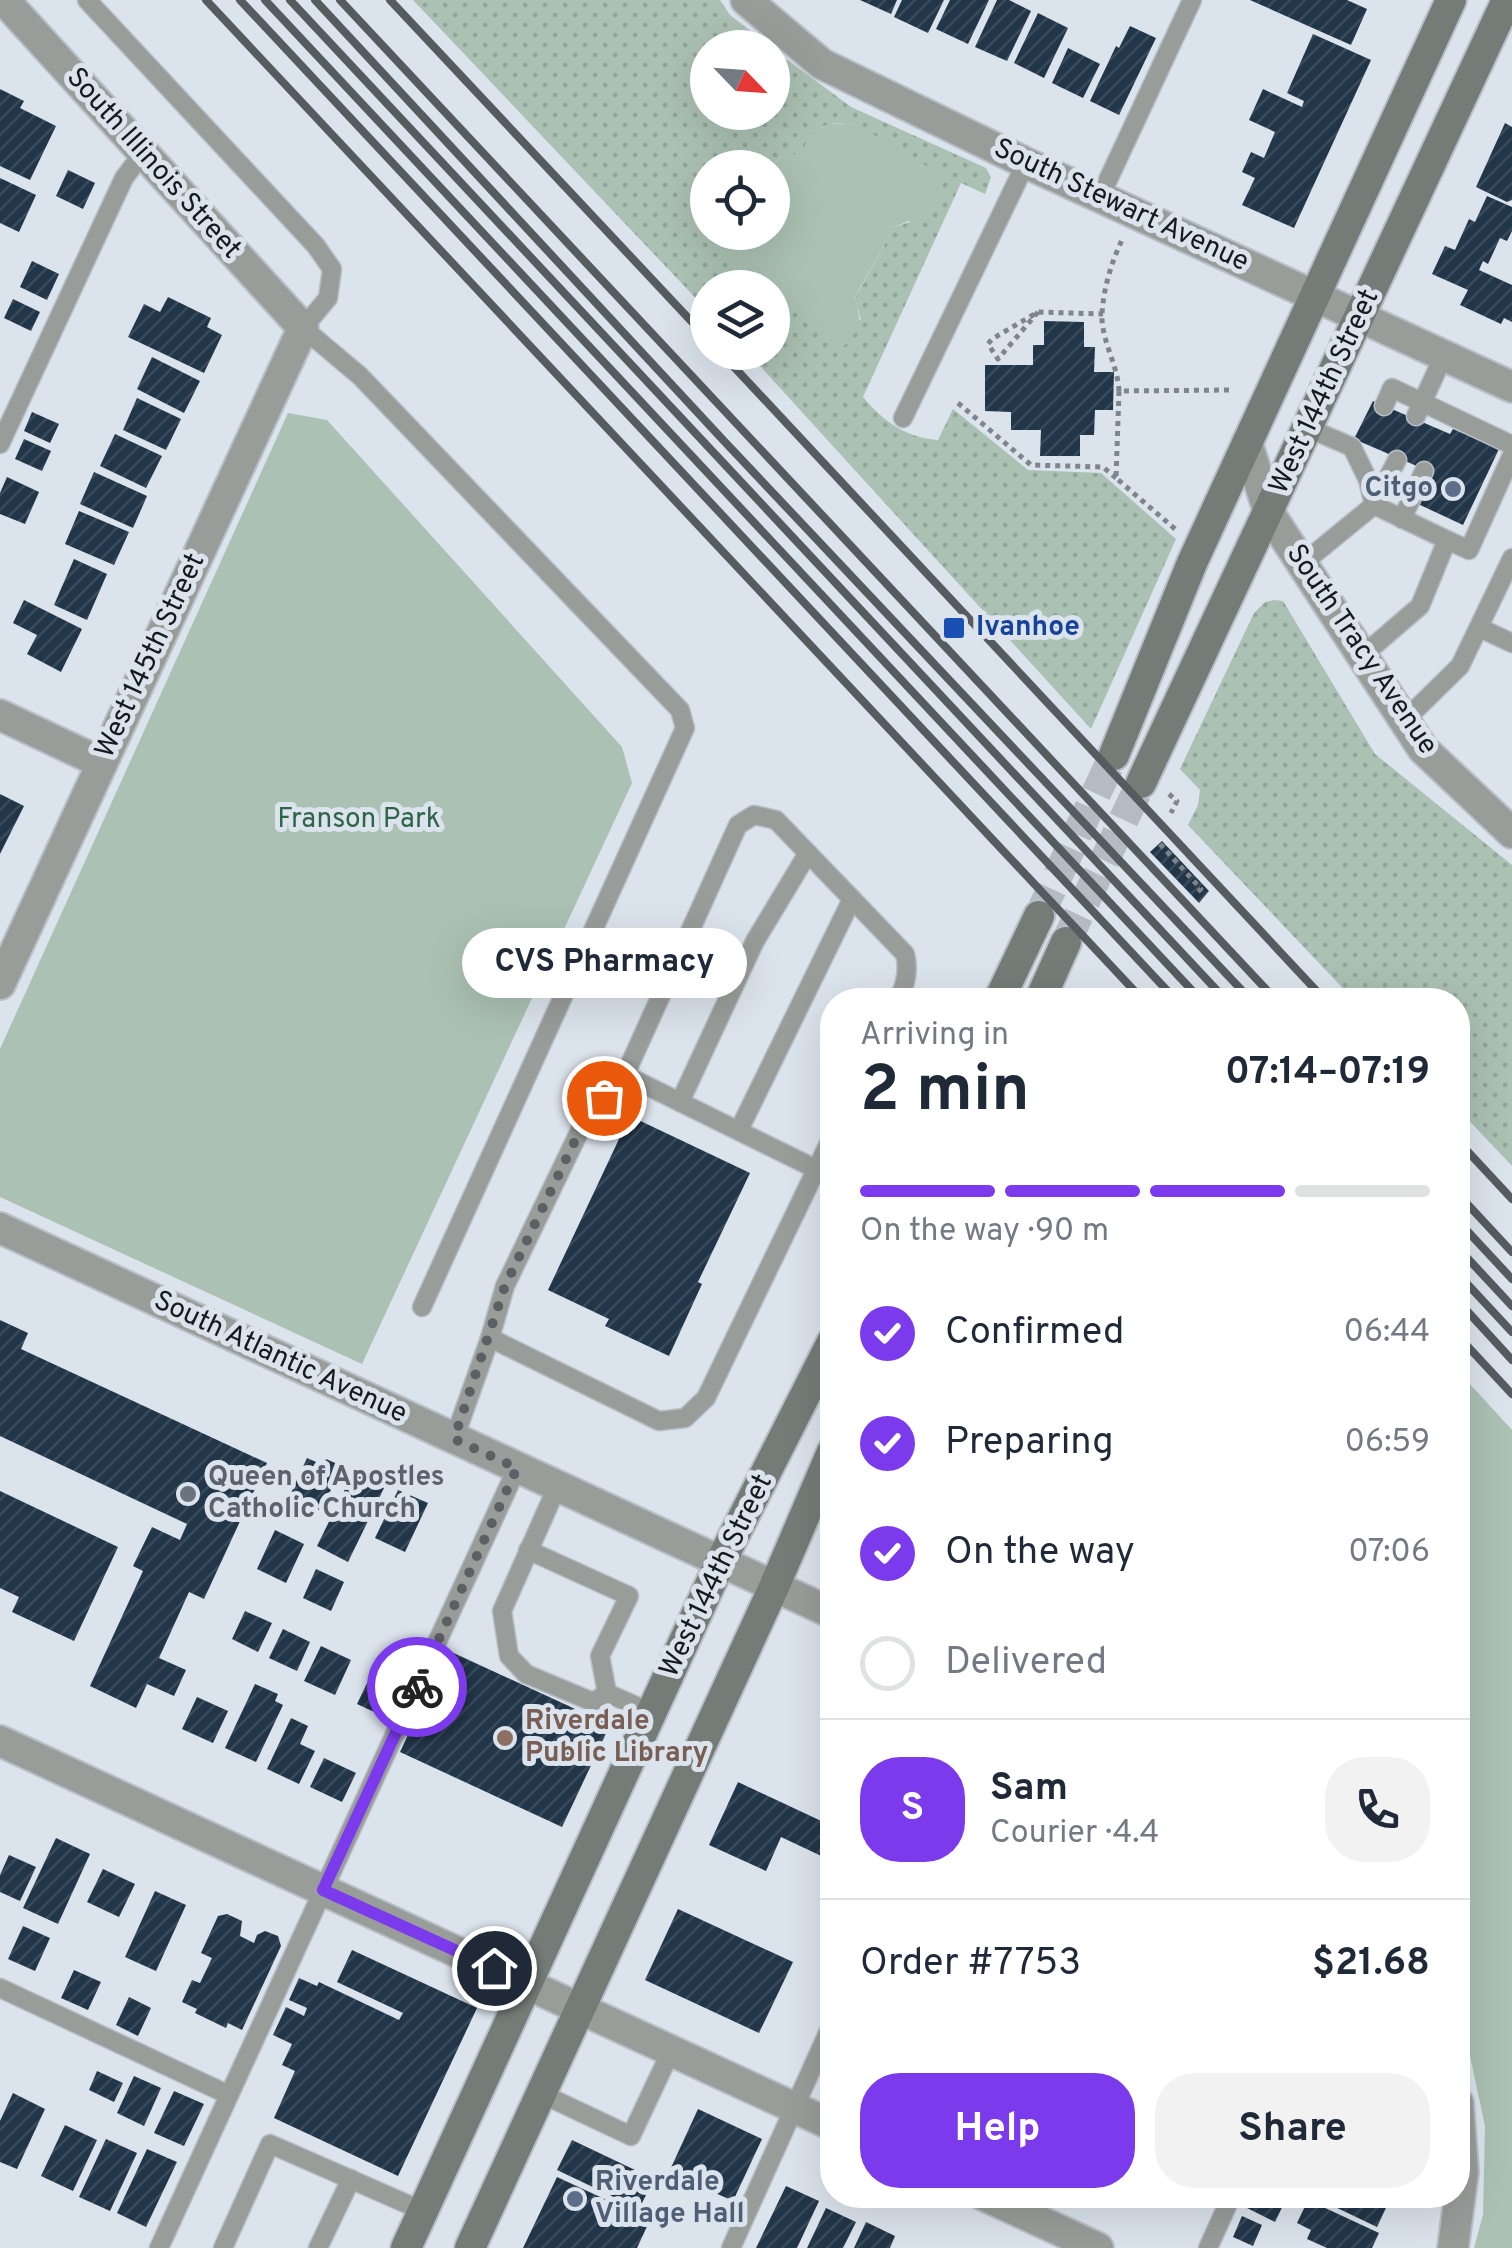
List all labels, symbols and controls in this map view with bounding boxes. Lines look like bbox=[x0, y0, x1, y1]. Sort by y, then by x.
north arrow bbox=[690, 30, 790, 130]
map controls bbox=[690, 30, 790, 370]
street label: South Illinois Street bbox=[58, 61, 248, 267]
street label: South Stewart Avenue bbox=[988, 131, 1254, 281]
button: locate bbox=[690, 150, 790, 250]
button: layers bbox=[690, 270, 790, 370]
street label: West 144th Street bbox=[1262, 284, 1388, 500]
place label: Citgo bbox=[1365, 471, 1433, 507]
marker: Citgo bbox=[1442, 478, 1464, 500]
street label: South Tracy Avenue bbox=[1277, 538, 1445, 762]
street label: West 145th Street bbox=[88, 548, 214, 764]
place label: Ivanhoe bbox=[976, 610, 1080, 646]
marker: Ivanhoe bbox=[941, 615, 967, 641]
park label: Franson Park bbox=[277, 802, 441, 838]
callout: CVS Pharmacy bbox=[462, 928, 746, 998]
text: CVS Pharmacy bbox=[494, 943, 715, 983]
text: Arriving in bbox=[860, 1016, 1009, 1056]
text: 07:14–07:19 bbox=[1225, 1049, 1430, 1098]
text: 2 min bbox=[860, 1052, 1030, 1134]
pin bbox=[562, 1056, 647, 1141]
icon: bag bbox=[577, 1071, 632, 1126]
text: On the way · 90 m bbox=[860, 1212, 1109, 1252]
street label: South Atlantic Avenue bbox=[148, 1283, 412, 1433]
icon: check bbox=[860, 1306, 915, 1361]
text: Confirmed bbox=[945, 1309, 1124, 1358]
text: 06:44 bbox=[1343, 1313, 1430, 1353]
icon: check bbox=[860, 1416, 915, 1471]
text: Preparing bbox=[945, 1419, 1114, 1468]
text: 06:59 bbox=[1344, 1423, 1430, 1463]
place label: Queen of Apostles Catholic Church bbox=[208, 1460, 445, 1528]
street label: West 144th Street bbox=[652, 1468, 782, 1684]
marker: Queen of Apostles Catholic Church bbox=[177, 1483, 199, 1505]
icon: check bbox=[860, 1526, 915, 1581]
text: On the way bbox=[945, 1529, 1135, 1578]
text: 07:06 bbox=[1348, 1533, 1430, 1573]
courier bbox=[367, 1637, 467, 1737]
text: Delivered bbox=[945, 1639, 1107, 1688]
icon: bike bbox=[390, 1660, 445, 1715]
place label: Riverdale Public Library bbox=[525, 1704, 709, 1772]
marker: Riverdale Public Library bbox=[494, 1727, 516, 1749]
button: phone bbox=[1325, 1757, 1430, 1862]
text: Sam bbox=[990, 1765, 1068, 1814]
text: S bbox=[901, 1785, 924, 1834]
text: Courier · 4.4 bbox=[990, 1814, 1159, 1854]
pin bbox=[452, 1926, 537, 2011]
text: Order #7753 bbox=[860, 1940, 1081, 1989]
text: $21.68 bbox=[1312, 1940, 1430, 1989]
icon: home bbox=[467, 1941, 522, 1996]
button: Help bbox=[860, 2073, 1135, 2188]
button: Share bbox=[1155, 2073, 1430, 2188]
place label: Riverdale Village Hall bbox=[595, 2165, 745, 2233]
marker: Riverdale Village Hall bbox=[564, 2188, 586, 2210]

